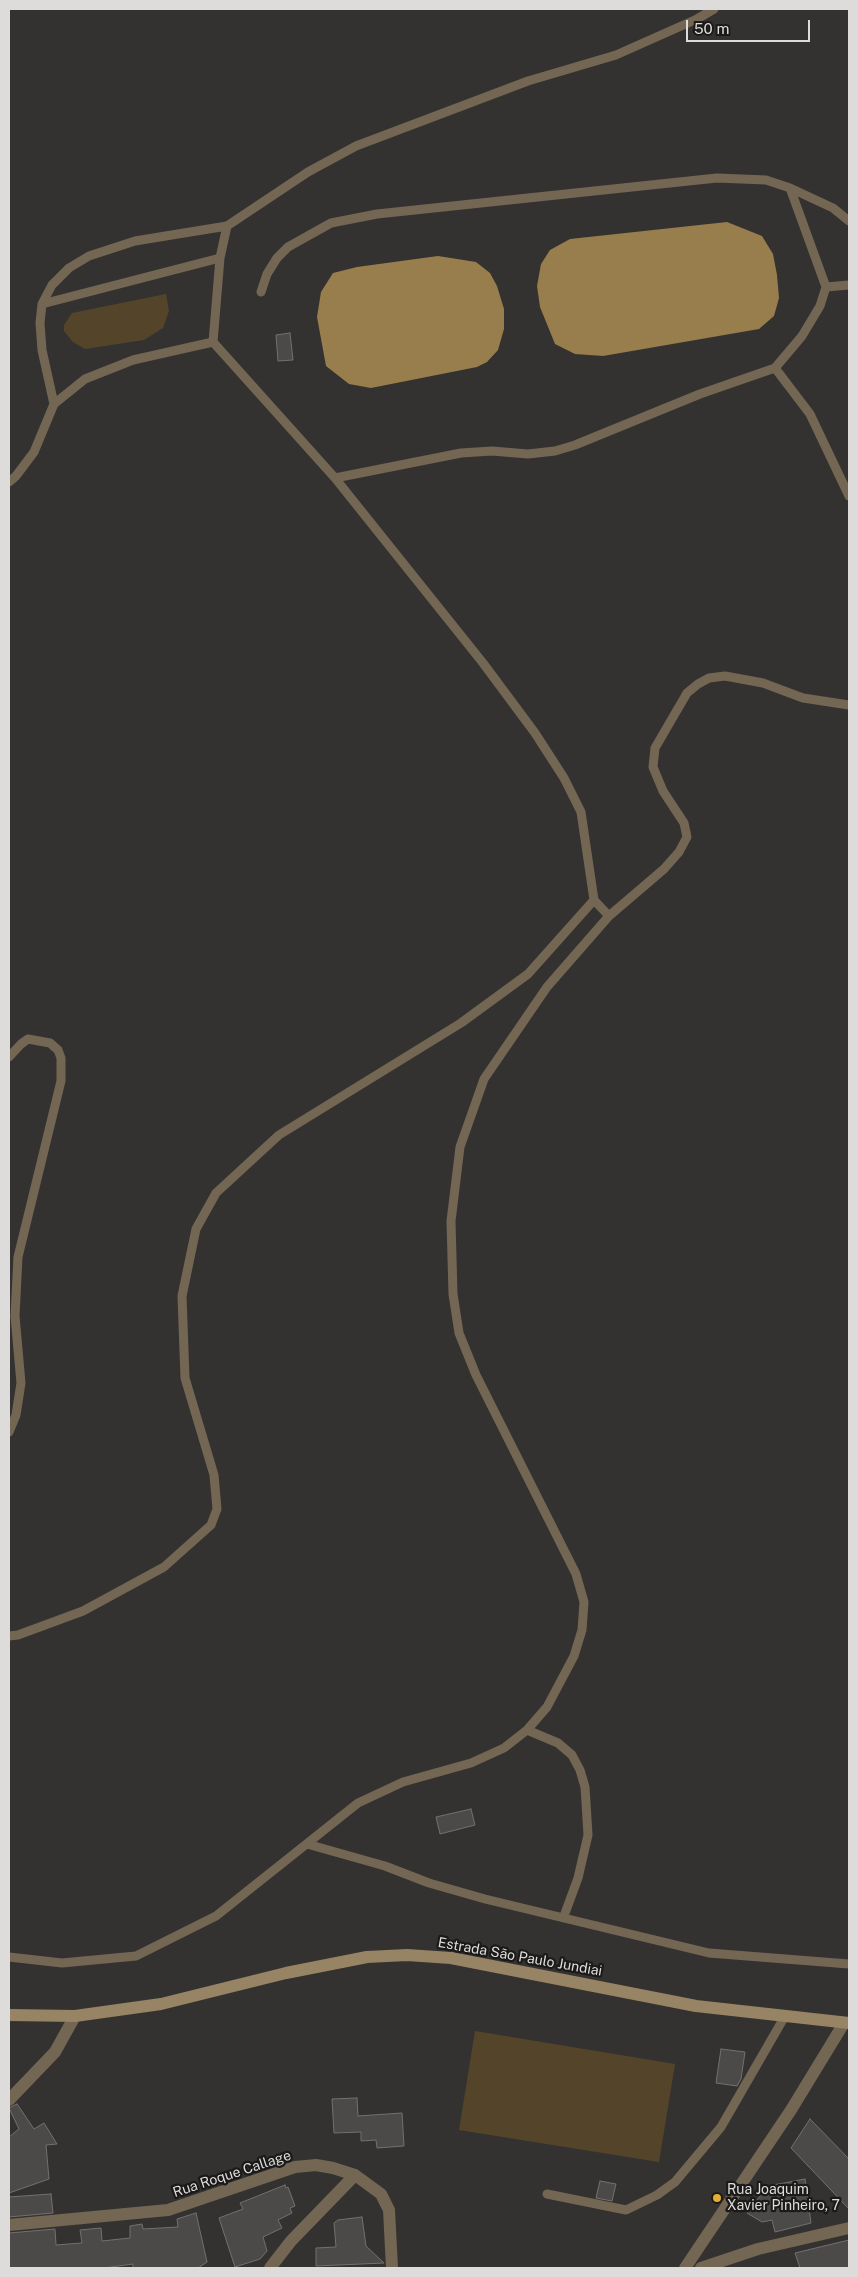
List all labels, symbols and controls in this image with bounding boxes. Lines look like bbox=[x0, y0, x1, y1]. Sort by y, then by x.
scale bar bbox=[688, 10, 812, 42]
text: 50 m bbox=[694, 20, 729, 37]
street label: Estrada São Paulo Jundiai bbox=[437, 1934, 603, 1980]
street label: Rua Roque Callage bbox=[171, 2147, 293, 2201]
place label: Rua Joaquim Xavier Pinheiro, 7 bbox=[727, 2182, 840, 2214]
marker: Rua Joaquim Xavier Pinheiro, 7 bbox=[711, 2192, 723, 2204]

